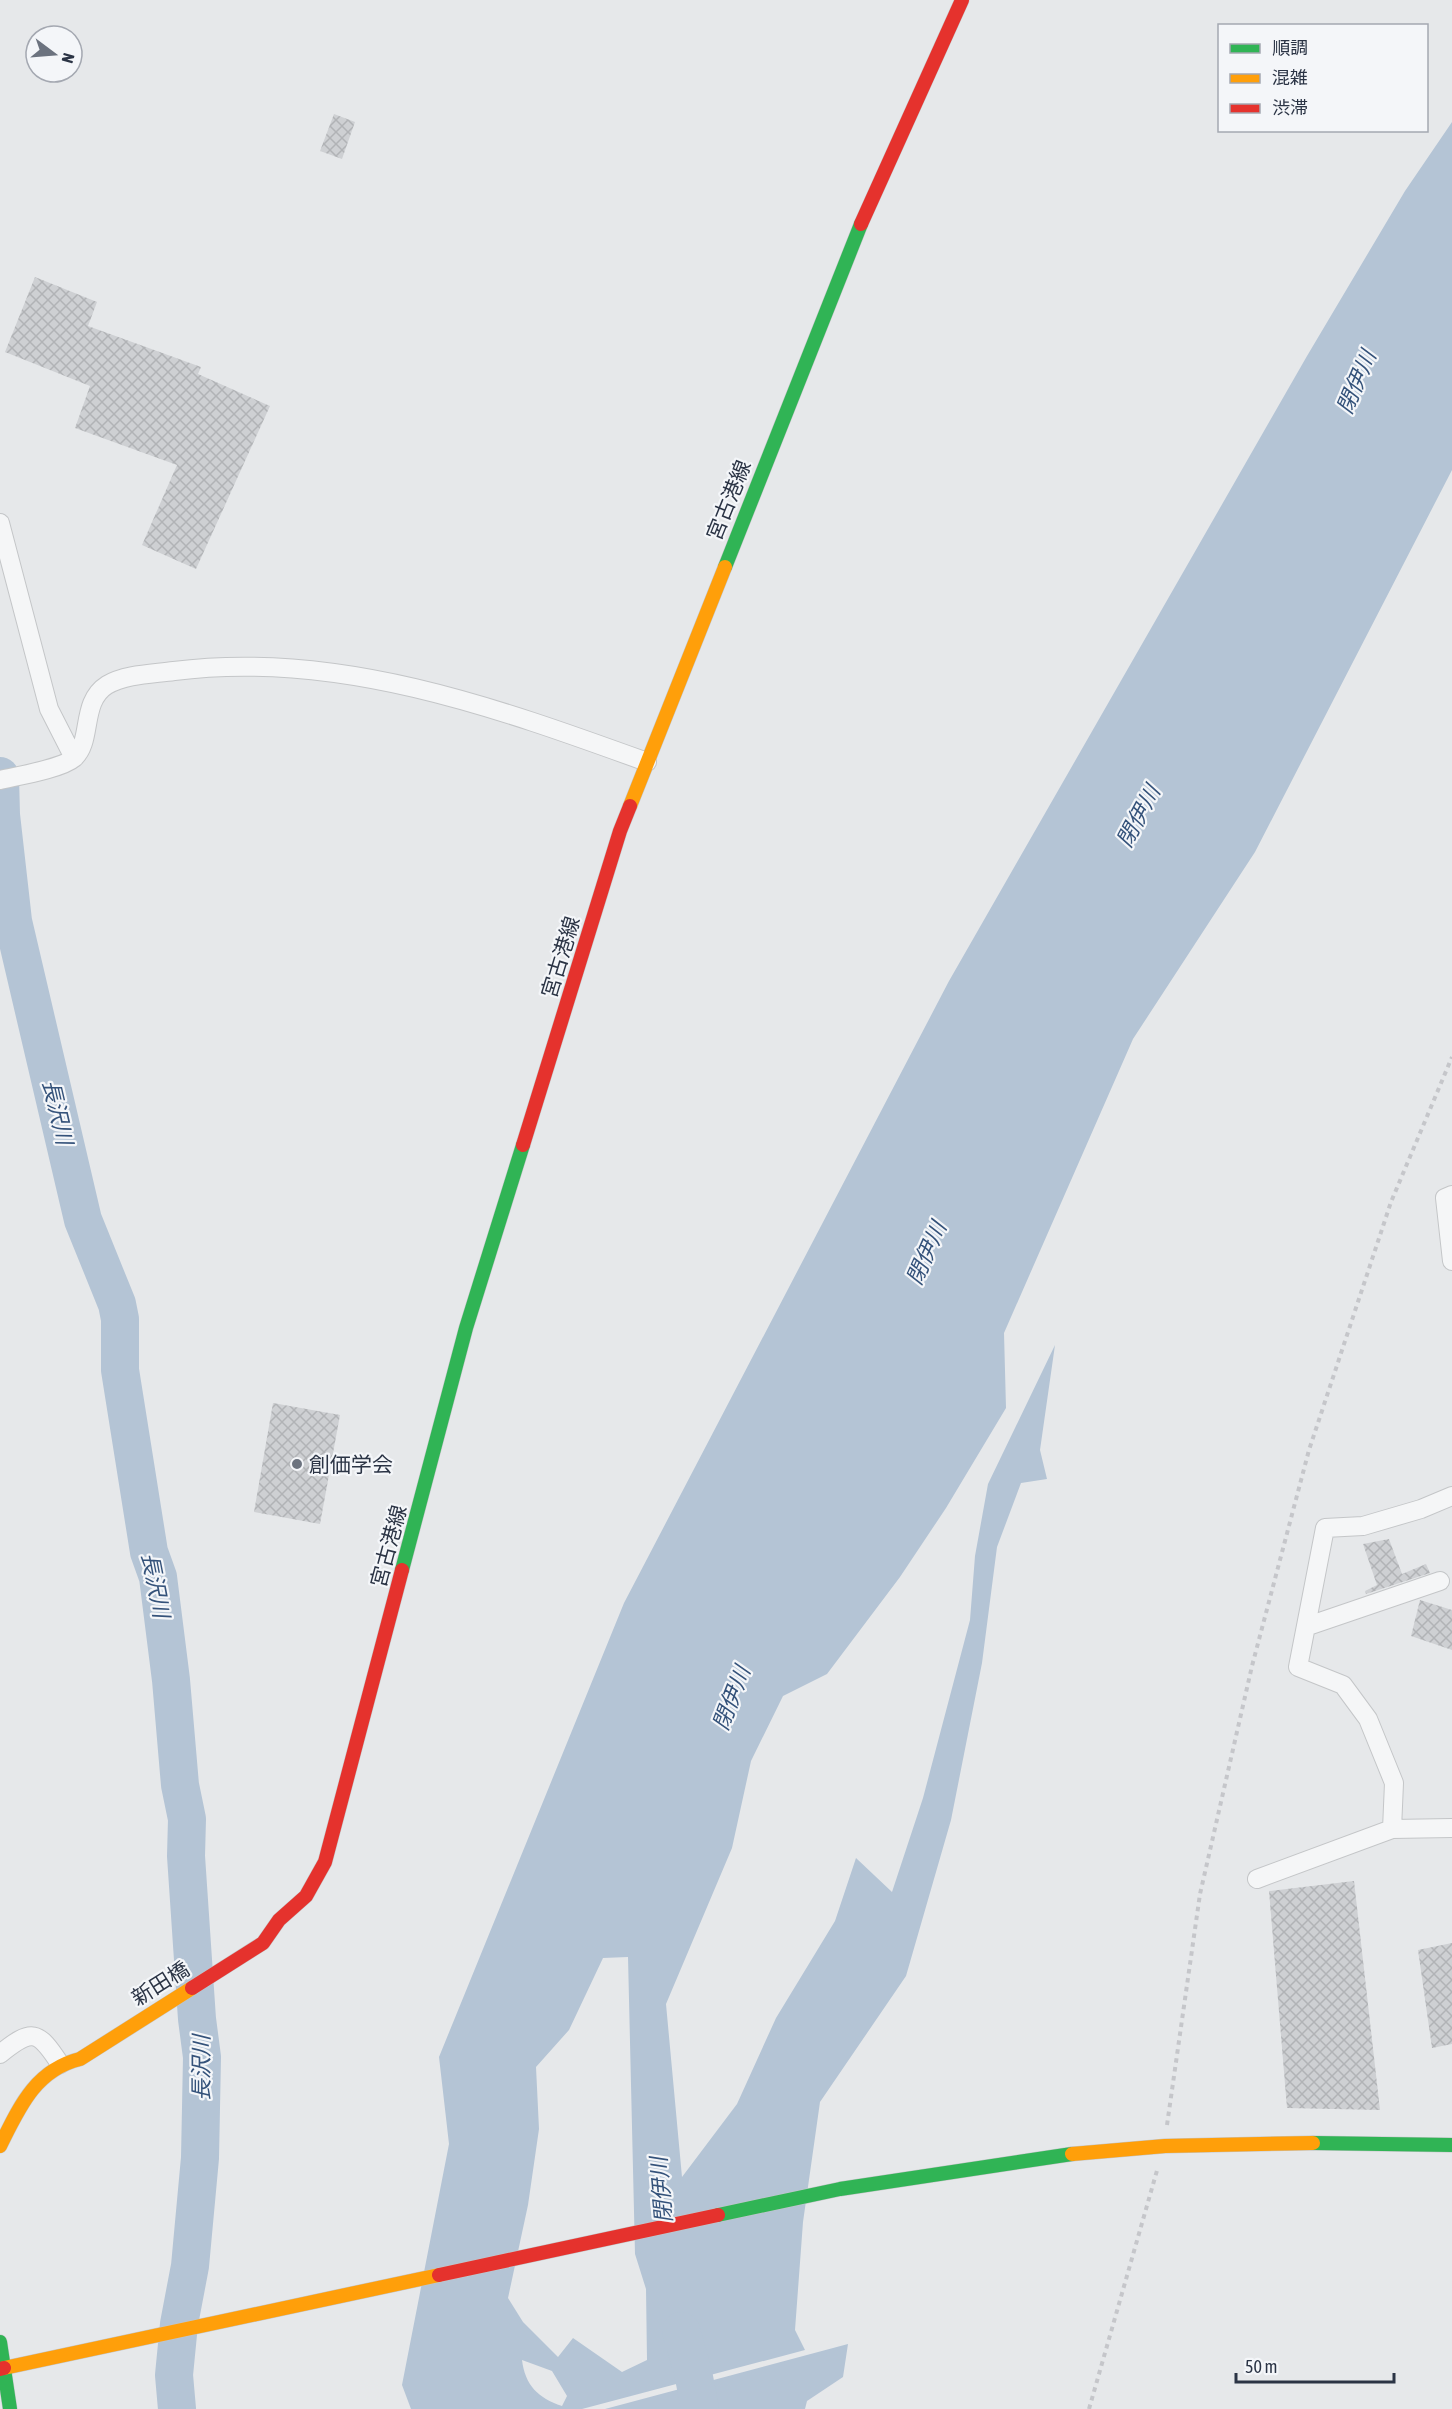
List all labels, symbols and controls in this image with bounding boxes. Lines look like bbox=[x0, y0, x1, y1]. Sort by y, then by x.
north arrow bbox=[24, 24, 84, 84]
legend bbox=[1218, 24, 1428, 132]
text: 順調 bbox=[1272, 37, 1308, 58]
text: N bbox=[58, 51, 78, 65]
text: 混雑 bbox=[1272, 67, 1308, 88]
text: 渋滞 bbox=[1272, 97, 1308, 118]
water label: 閉伊川 bbox=[1331, 345, 1382, 417]
street label: 宮古港線 bbox=[701, 457, 755, 543]
water label: 閉伊川 bbox=[1111, 779, 1166, 851]
street label: 宮古港線 bbox=[536, 913, 584, 1001]
water label: 長沢川 bbox=[38, 1077, 79, 1149]
water label: 閉伊川 bbox=[901, 1216, 952, 1288]
place label: 創価学会 bbox=[309, 1452, 393, 1476]
marker: 創価学会 bbox=[290, 1457, 304, 1471]
street label: 宮古港線 bbox=[366, 1502, 410, 1590]
water label: 長沢川 bbox=[137, 1550, 175, 1622]
water label: 閉伊川 bbox=[707, 1661, 756, 1733]
street label: 新田橋 bbox=[127, 1956, 193, 2010]
water label: 長沢川 bbox=[188, 2033, 214, 2101]
water label: 閉伊川 bbox=[645, 2154, 677, 2224]
scale bar bbox=[1236, 2346, 1394, 2384]
text: 50 m bbox=[1245, 2356, 1277, 2377]

